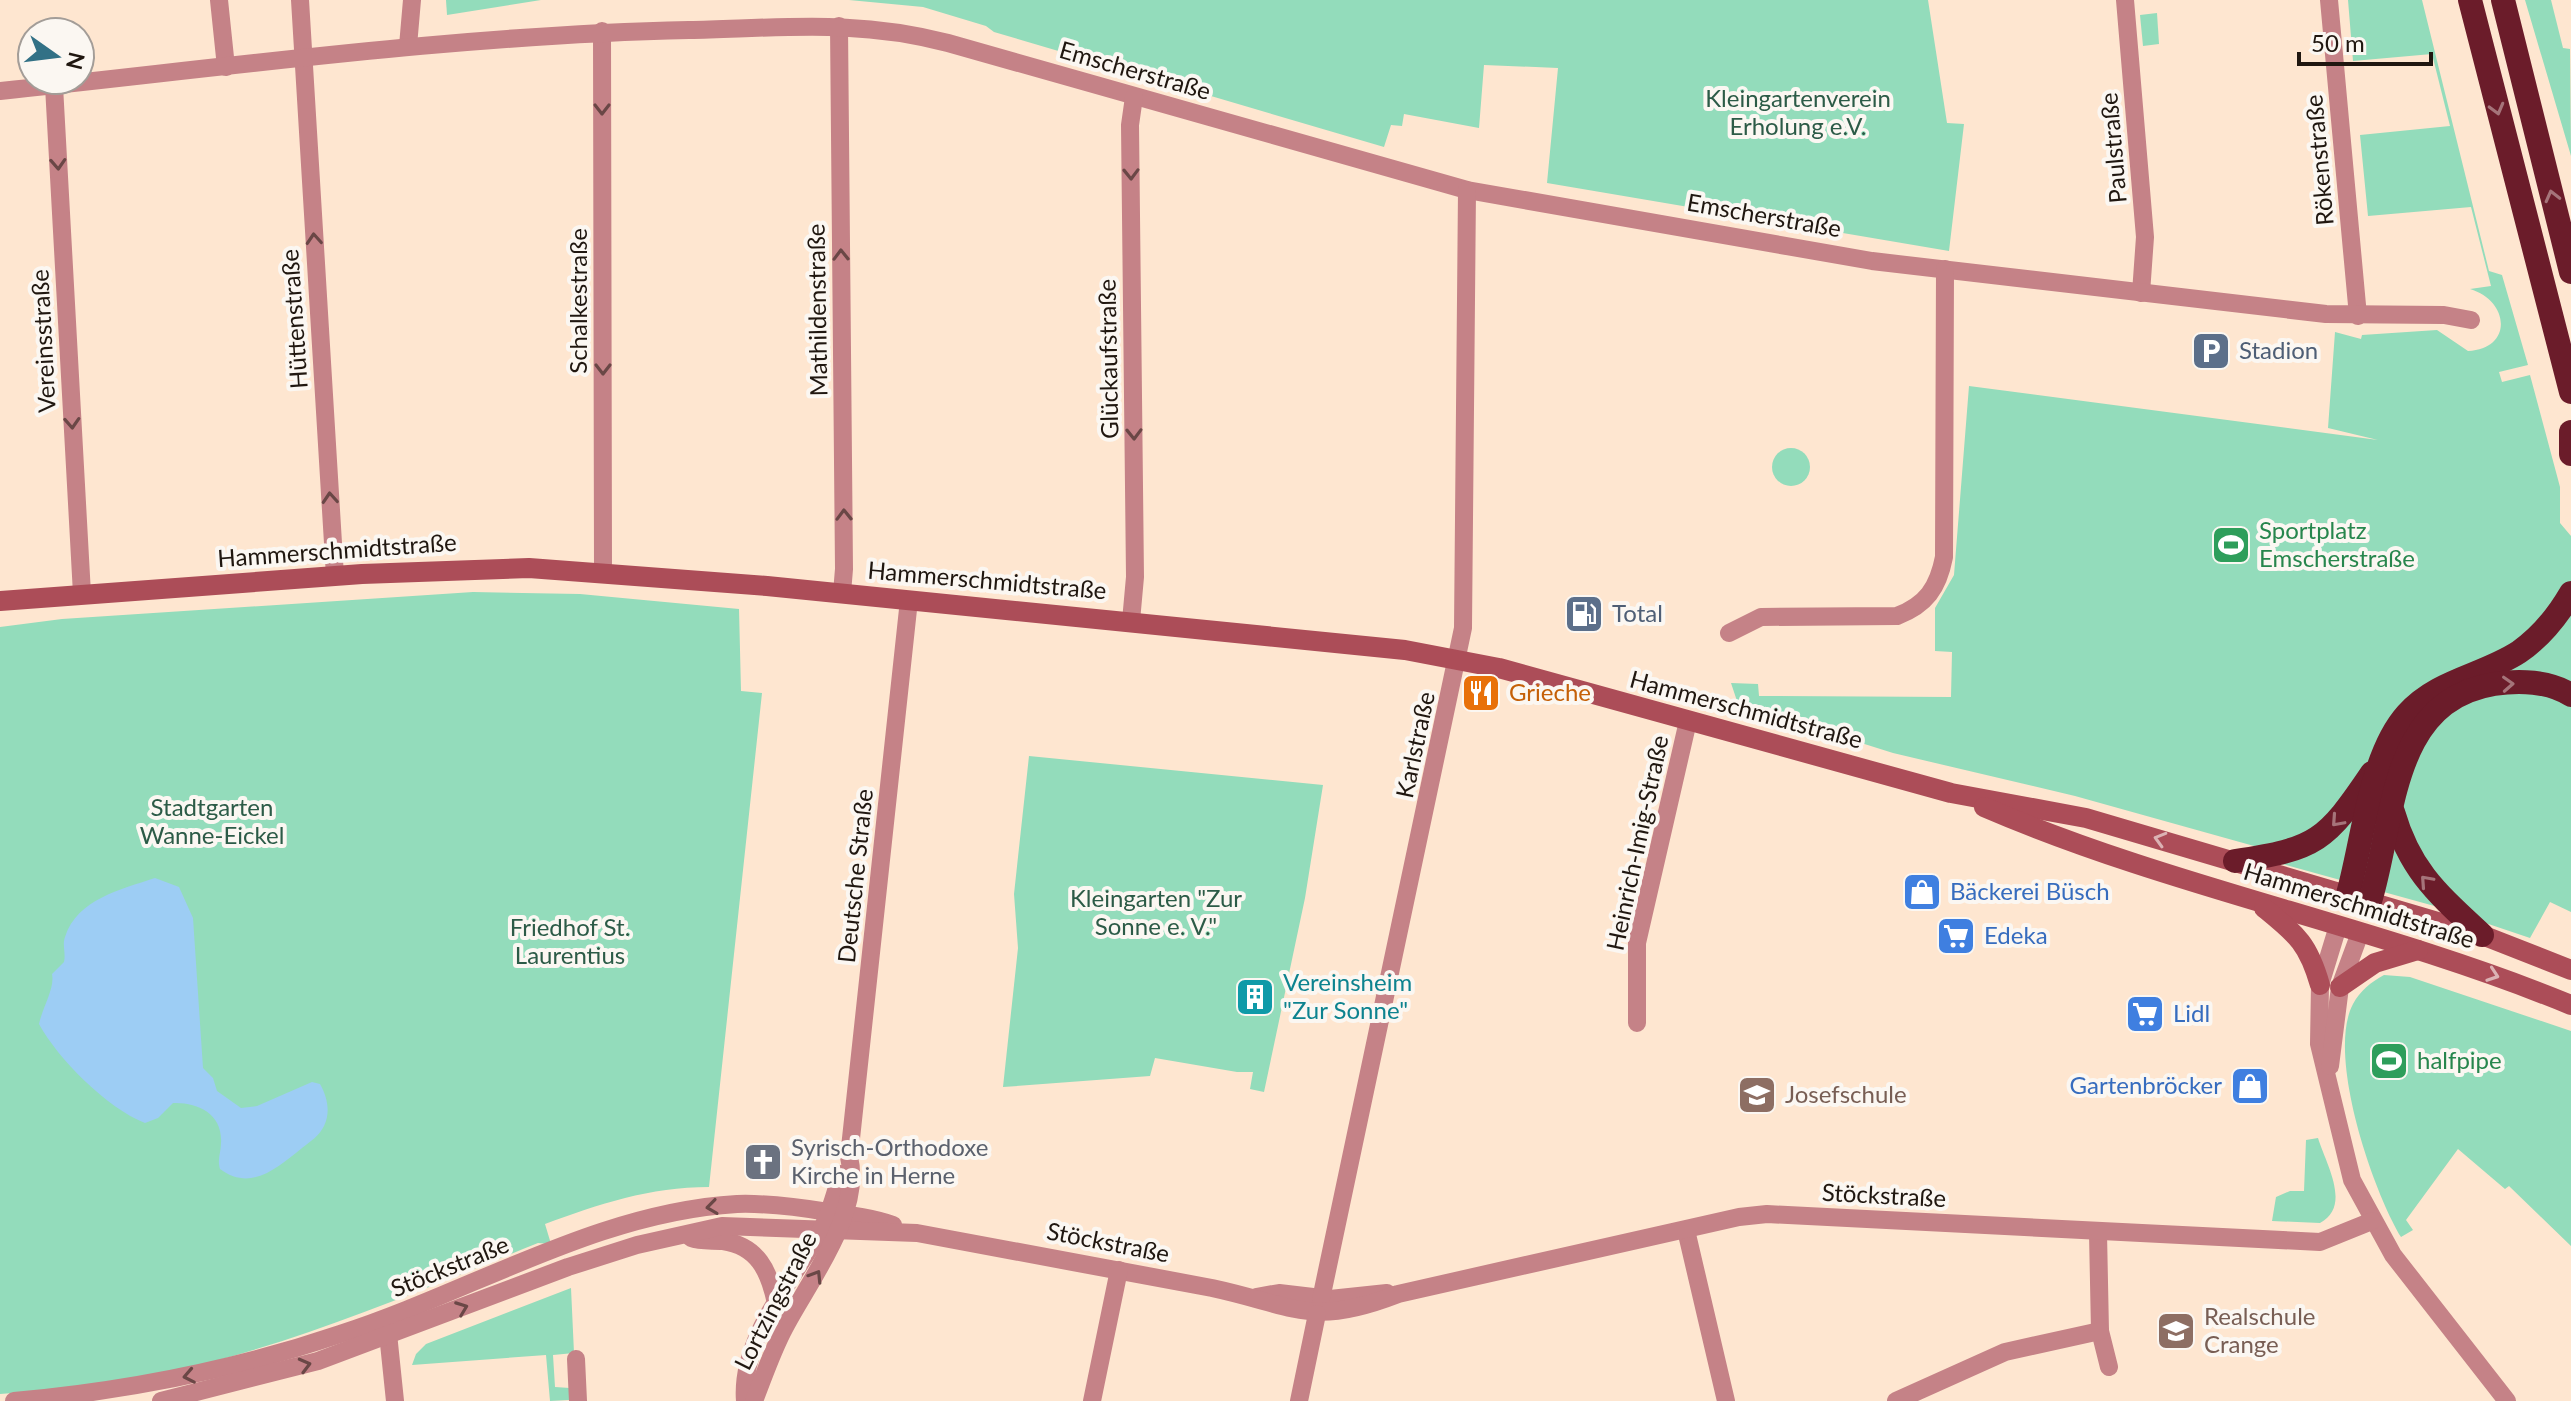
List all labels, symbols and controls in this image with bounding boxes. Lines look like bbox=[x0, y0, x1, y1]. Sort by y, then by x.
north arrow bbox=[16, 16, 96, 96]
scale bar bbox=[2299, 16, 2431, 66]
text: 50 m bbox=[2311, 28, 2365, 57]
street label: Emscherstraße bbox=[1056, 34, 1214, 105]
text: N bbox=[61, 49, 91, 72]
park label: Kleingartenverein Erholung e.V. bbox=[1705, 83, 1891, 140]
street label: Paulstraße bbox=[2093, 92, 2132, 205]
street label: Rökenstraße bbox=[2298, 93, 2339, 227]
one-way arrow bbox=[2488, 102, 2505, 116]
one-way arrow bbox=[593, 103, 611, 116]
one-way arrow bbox=[49, 158, 66, 171]
one-way arrow bbox=[1122, 168, 1140, 181]
street label: Emscherstraße bbox=[1685, 187, 1844, 242]
one-way arrow bbox=[2544, 189, 2561, 203]
street label: Mathildenstraße bbox=[800, 223, 833, 397]
street label: Schalkestraße bbox=[563, 228, 592, 374]
one-way arrow bbox=[306, 232, 323, 245]
street label: Hüttenstraße bbox=[274, 248, 313, 390]
one-way arrow bbox=[833, 248, 850, 261]
street label: Vereinsstraße bbox=[24, 269, 61, 414]
street label: Glückaufstraße bbox=[1092, 279, 1123, 439]
parking icon: Stadion bbox=[2190, 330, 2232, 372]
place label: Stadion bbox=[2239, 335, 2318, 364]
one-way arrow bbox=[595, 363, 612, 376]
one-way arrow bbox=[64, 417, 81, 430]
one-way arrow bbox=[1125, 428, 1143, 441]
one-way arrow bbox=[322, 491, 339, 504]
one-way arrow bbox=[835, 508, 853, 521]
place label: Sportplatz Emscherstraße bbox=[2259, 515, 2415, 572]
sports icon: Sportplatz Emscherstraße bbox=[2210, 524, 2252, 566]
street label: Hammerschmidtstraße bbox=[216, 527, 457, 572]
street label: Hammerschmidtstraße bbox=[867, 555, 1108, 604]
fuel station icon: Total bbox=[1563, 593, 1605, 635]
place label: Total bbox=[1612, 598, 1663, 627]
street label: Hammerschmidtstraße bbox=[1627, 664, 1866, 754]
restaurant icon: Grieche bbox=[1460, 672, 1502, 714]
one-way arrow bbox=[2502, 675, 2515, 692]
place label: Grieche bbox=[1509, 677, 1591, 706]
street label: Karlstraße bbox=[1389, 689, 1440, 801]
street label: Heinrich-Imig-Straße bbox=[1600, 732, 1674, 953]
street label: Deutsche Straße bbox=[831, 787, 878, 964]
park label: Stadtgarten Wanne-Eickel bbox=[140, 792, 284, 849]
one-way arrow bbox=[2332, 812, 2347, 827]
one-way arrow bbox=[2154, 832, 2168, 849]
street label: Hammerschmidtstraße bbox=[2241, 856, 2478, 953]
shop icon: Bäckerei Büsch bbox=[1901, 871, 1943, 913]
one-way arrow bbox=[2421, 875, 2436, 890]
place label: Bäckerei Büsch bbox=[1950, 876, 2110, 905]
park label: Kleingarten "Zur Sonne e. V." bbox=[1070, 883, 1242, 940]
park label: Friedhof St. Laurentius bbox=[510, 912, 630, 969]
supermarket icon: Edeka bbox=[1935, 915, 1977, 957]
place label: Edeka bbox=[1984, 920, 2048, 949]
one-way arrow bbox=[2485, 965, 2499, 981]
place label: Vereinsheim "Zur Sonne" bbox=[1283, 967, 1412, 1024]
building icon: Vereinsheim "Zur Sonne" bbox=[1234, 976, 1276, 1018]
supermarket icon: Lidl bbox=[2124, 993, 2166, 1035]
place label: Lidl bbox=[2173, 998, 2210, 1027]
sports icon: halfpipe bbox=[2368, 1040, 2410, 1082]
place label: halfpipe bbox=[2417, 1045, 2502, 1074]
shop icon: Gartenbröcker bbox=[2229, 1065, 2271, 1107]
place label: Gartenbröcker bbox=[2070, 1070, 2222, 1099]
school or university icon: Josefschule bbox=[1736, 1074, 1778, 1116]
place label: Josefschule bbox=[1785, 1079, 1907, 1108]
place label: Syrisch-Orthodoxe Kirche in Herne bbox=[791, 1132, 988, 1189]
church icon: Syrisch-Orthodoxe Kirche in Herne bbox=[742, 1141, 784, 1183]
street label: Stöckstraße bbox=[1821, 1177, 1947, 1212]
one-way arrow bbox=[705, 1198, 719, 1215]
street label: Stöckstraße bbox=[1044, 1215, 1172, 1268]
street label: Lortzingstraße bbox=[727, 1226, 822, 1374]
street label: Stöckstraße bbox=[386, 1229, 513, 1302]
one-way arrow bbox=[806, 1270, 821, 1285]
one-way arrow bbox=[454, 1301, 468, 1318]
place label: Realschule Crange bbox=[2204, 1301, 2315, 1358]
school or university icon: Realschule Crange bbox=[2155, 1310, 2197, 1352]
one-way arrow bbox=[298, 1357, 312, 1374]
one-way arrow bbox=[182, 1367, 196, 1384]

